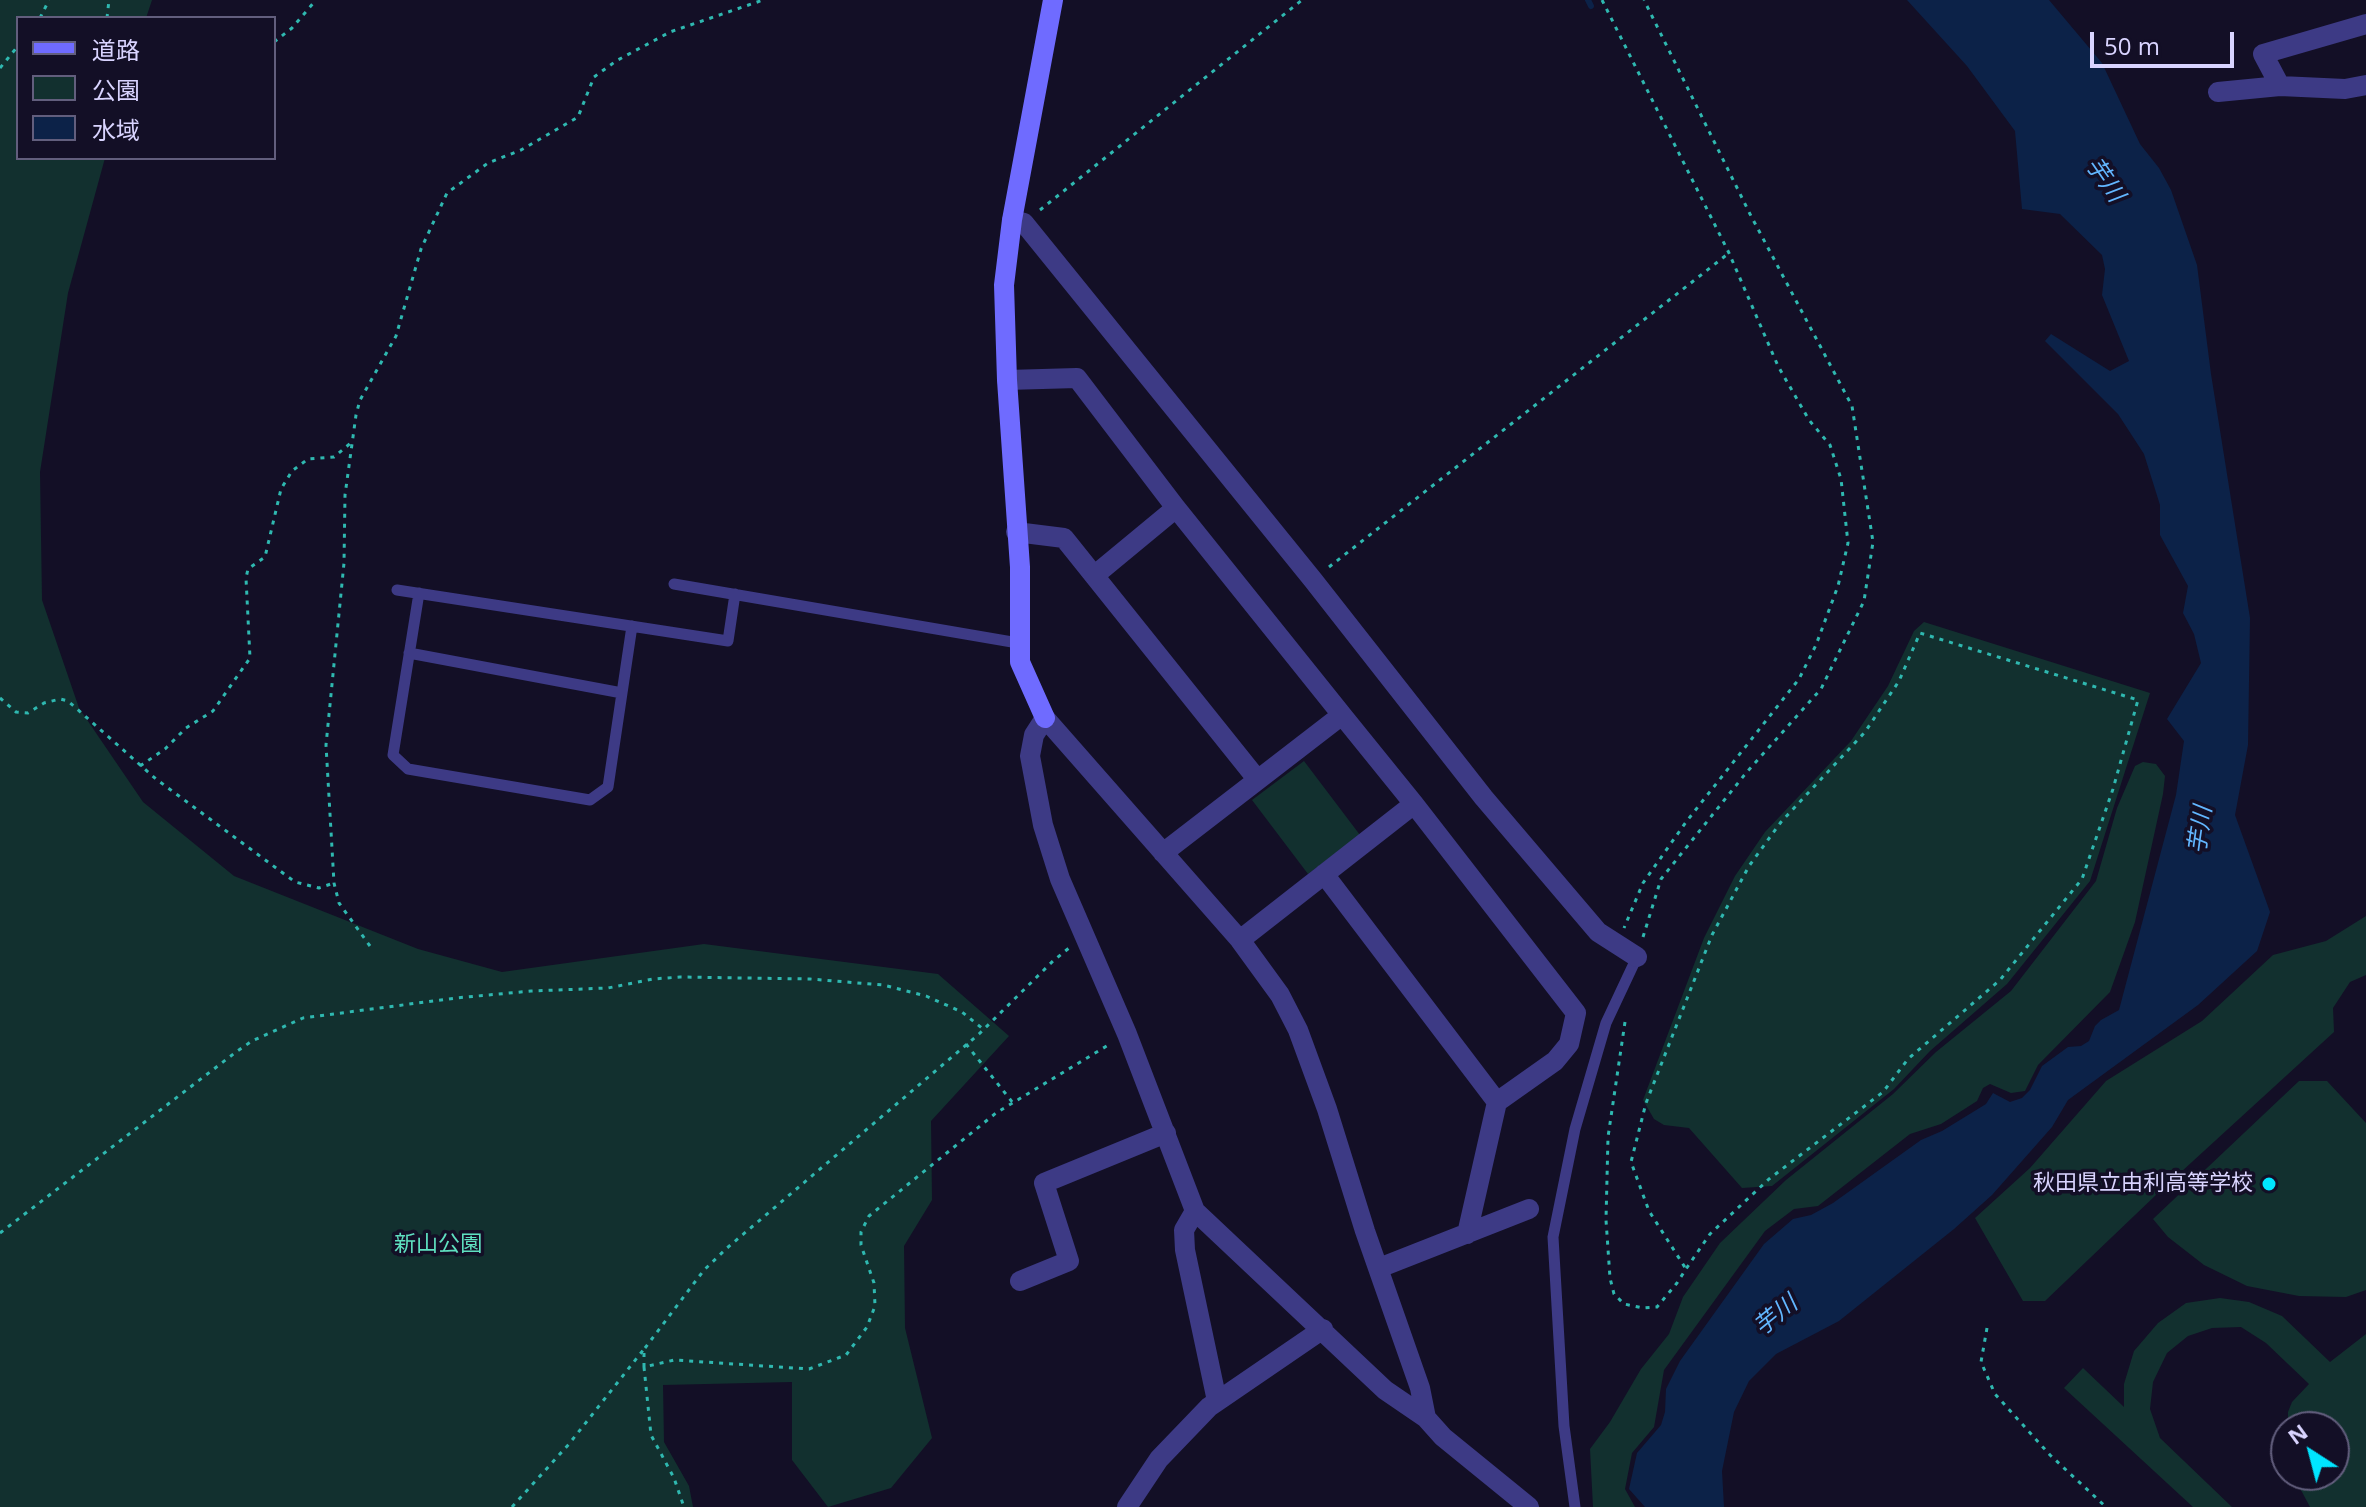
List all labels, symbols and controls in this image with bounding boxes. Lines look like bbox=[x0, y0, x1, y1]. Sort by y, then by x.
legend bbox=[16, 16, 276, 160]
scale bar bbox=[2094, 16, 2238, 66]
text: 50 m bbox=[2104, 29, 2160, 62]
text: 道路 bbox=[92, 33, 140, 66]
text: 公園 bbox=[92, 73, 140, 106]
text: 水域 bbox=[92, 113, 140, 146]
water label: 芋川 bbox=[2078, 152, 2130, 208]
water label: 芋川 bbox=[2183, 804, 2219, 856]
place label: 秋田県立由利高等学校 bbox=[2033, 1171, 2253, 1197]
marker: 秋田県立由利高等学校 bbox=[2260, 1175, 2278, 1193]
park label: 新山公園 bbox=[394, 1232, 482, 1258]
water label: 芋川 bbox=[1748, 1290, 1804, 1342]
north arrow bbox=[2270, 1411, 2350, 1491]
text: N bbox=[2281, 1416, 2313, 1451]

